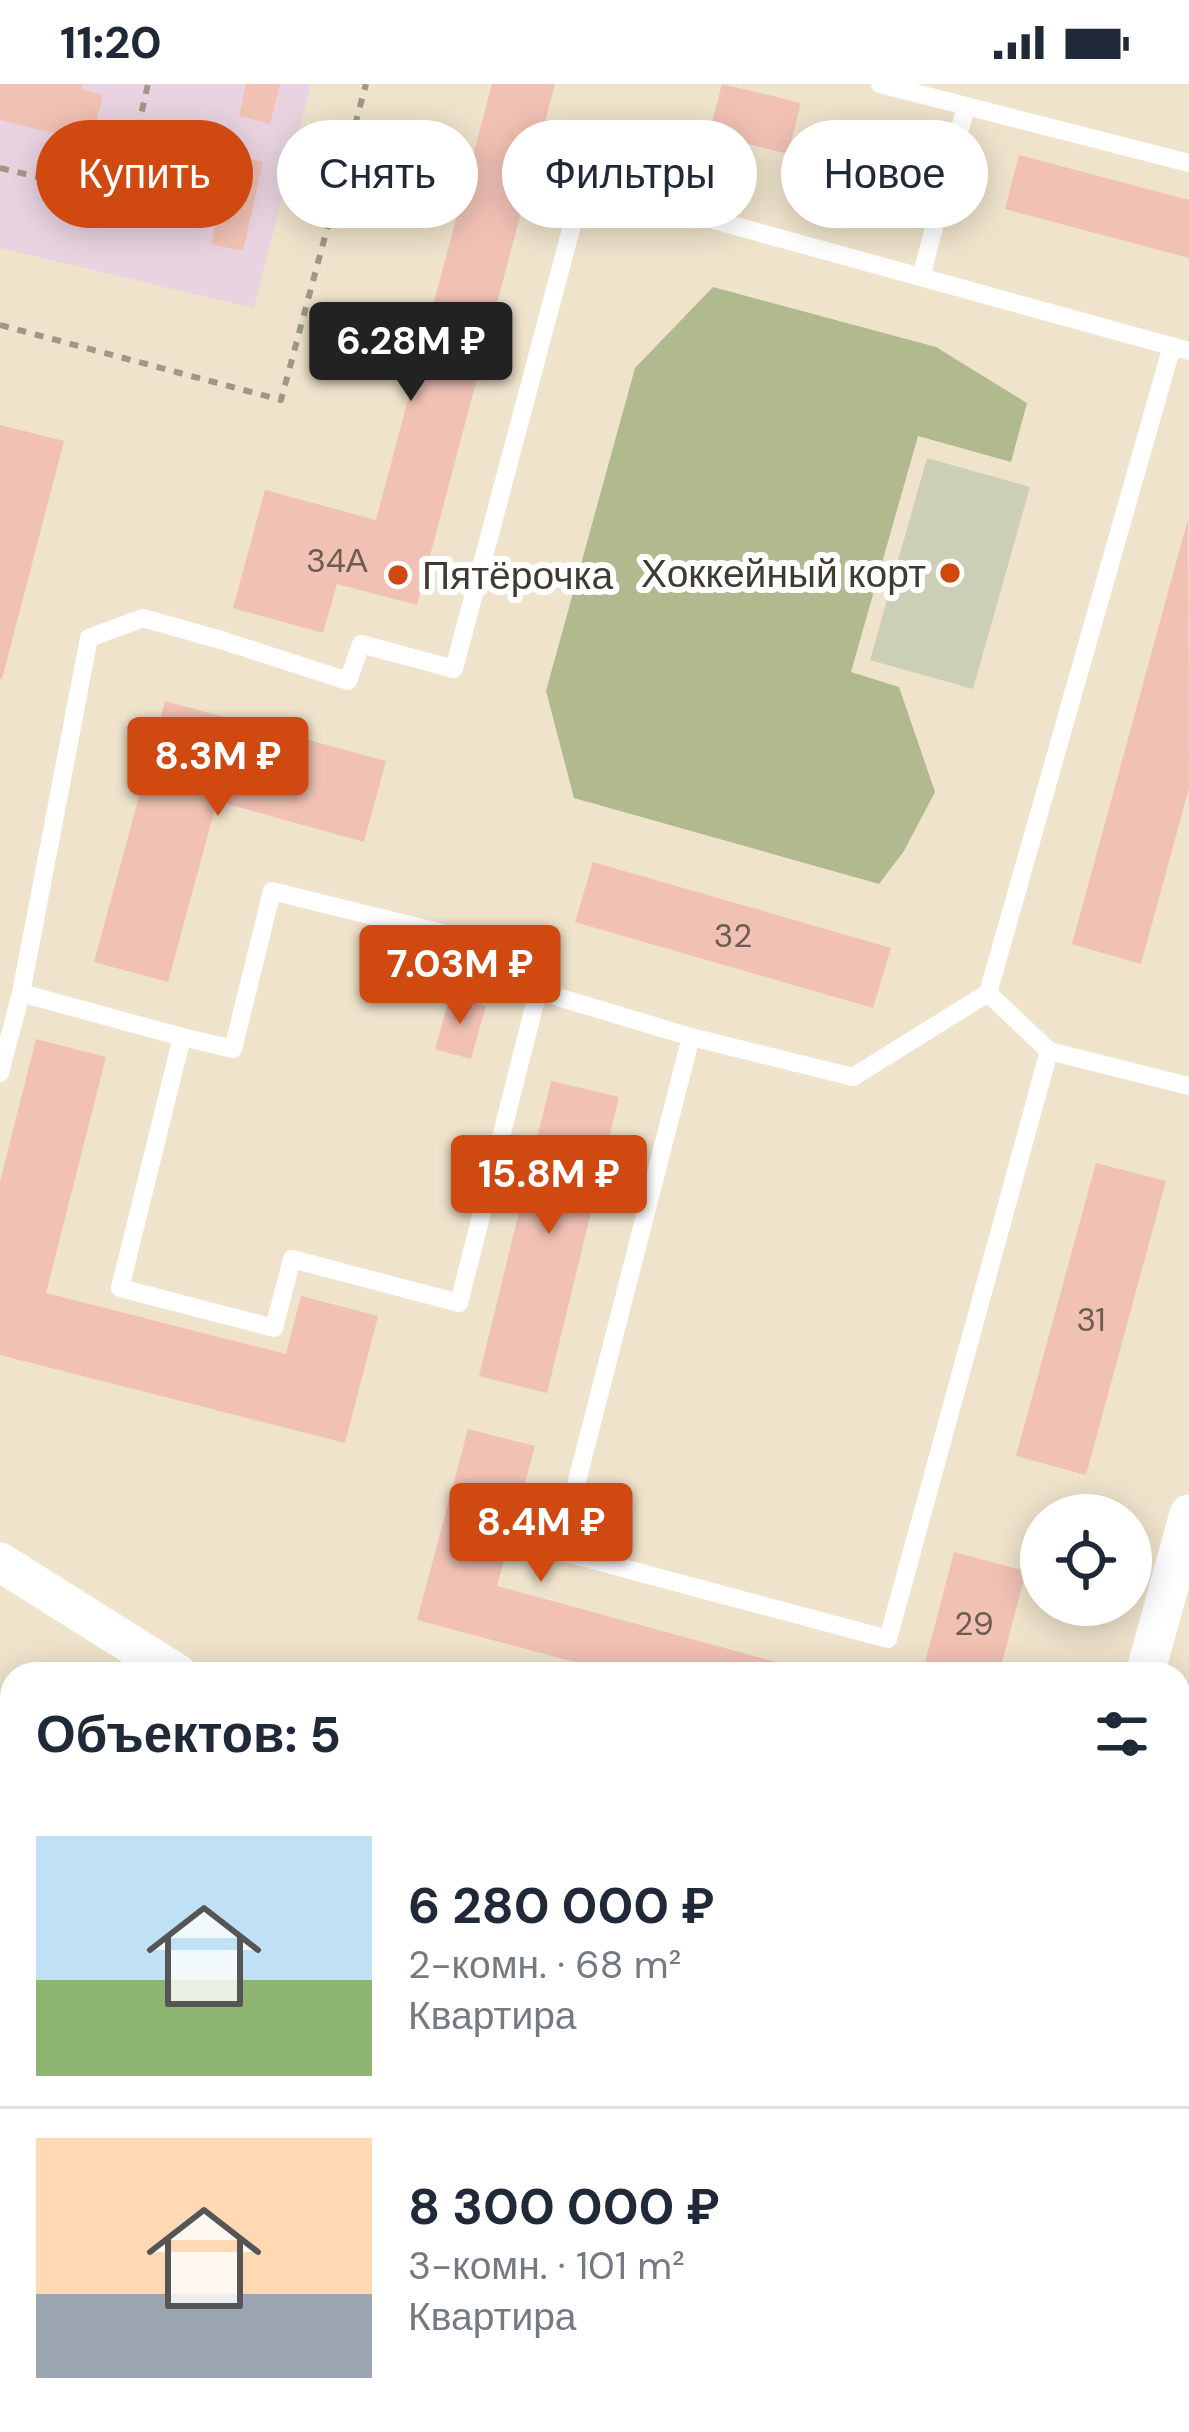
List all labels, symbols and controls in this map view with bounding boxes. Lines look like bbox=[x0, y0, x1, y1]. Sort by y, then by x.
text: 11:20 bbox=[60, 13, 162, 72]
chip: Купить bbox=[36, 120, 253, 228]
chip: Снять bbox=[277, 120, 478, 228]
chip: Фильтры bbox=[502, 120, 757, 228]
chip: Новое bbox=[781, 120, 988, 228]
pin: 6.28M ₽ bbox=[300, 302, 522, 404]
text: 6.28M ₽ bbox=[336, 315, 486, 366]
house number: 34А bbox=[306, 539, 368, 582]
place label: Хоккейный корт bbox=[641, 548, 926, 599]
place label: Пятёрочка bbox=[422, 550, 613, 601]
marker: Хоккейный корт bbox=[937, 560, 963, 586]
marker: Пятёрочка bbox=[385, 562, 411, 588]
pin: 8.3M ₽ bbox=[120, 717, 316, 819]
text: 8.3M ₽ bbox=[154, 730, 282, 781]
house number: 32 bbox=[714, 914, 752, 957]
pin: 7.03M ₽ bbox=[349, 925, 571, 1027]
text: 7.03M ₽ bbox=[386, 938, 534, 989]
pin: 15.8M ₽ bbox=[438, 1135, 660, 1237]
text: 15.8M ₽ bbox=[478, 1148, 620, 1199]
house number: 31 bbox=[1076, 1298, 1106, 1341]
pin: 8.4M ₽ bbox=[443, 1483, 639, 1585]
map controls bbox=[1020, 1494, 1152, 1626]
button: locate bbox=[1020, 1494, 1152, 1626]
text: 8.4M ₽ bbox=[476, 1496, 606, 1547]
house number: 29 bbox=[954, 1602, 994, 1645]
text: Объектов: 5 bbox=[36, 1701, 341, 1768]
icon: filters bbox=[1089, 1701, 1155, 1767]
text: 6 280 000 ₽ bbox=[408, 1872, 715, 1939]
icon: home bbox=[132, 1884, 276, 2028]
text: 2-комн. · 68 m² bbox=[408, 1939, 682, 1990]
text: Квартира bbox=[408, 1990, 577, 2041]
text: 8 300 000 ₽ bbox=[408, 2173, 720, 2240]
icon: home bbox=[132, 2186, 276, 2330]
text: 3-комн. · 101 m² bbox=[408, 2240, 685, 2291]
text: Квартира bbox=[408, 2291, 577, 2342]

